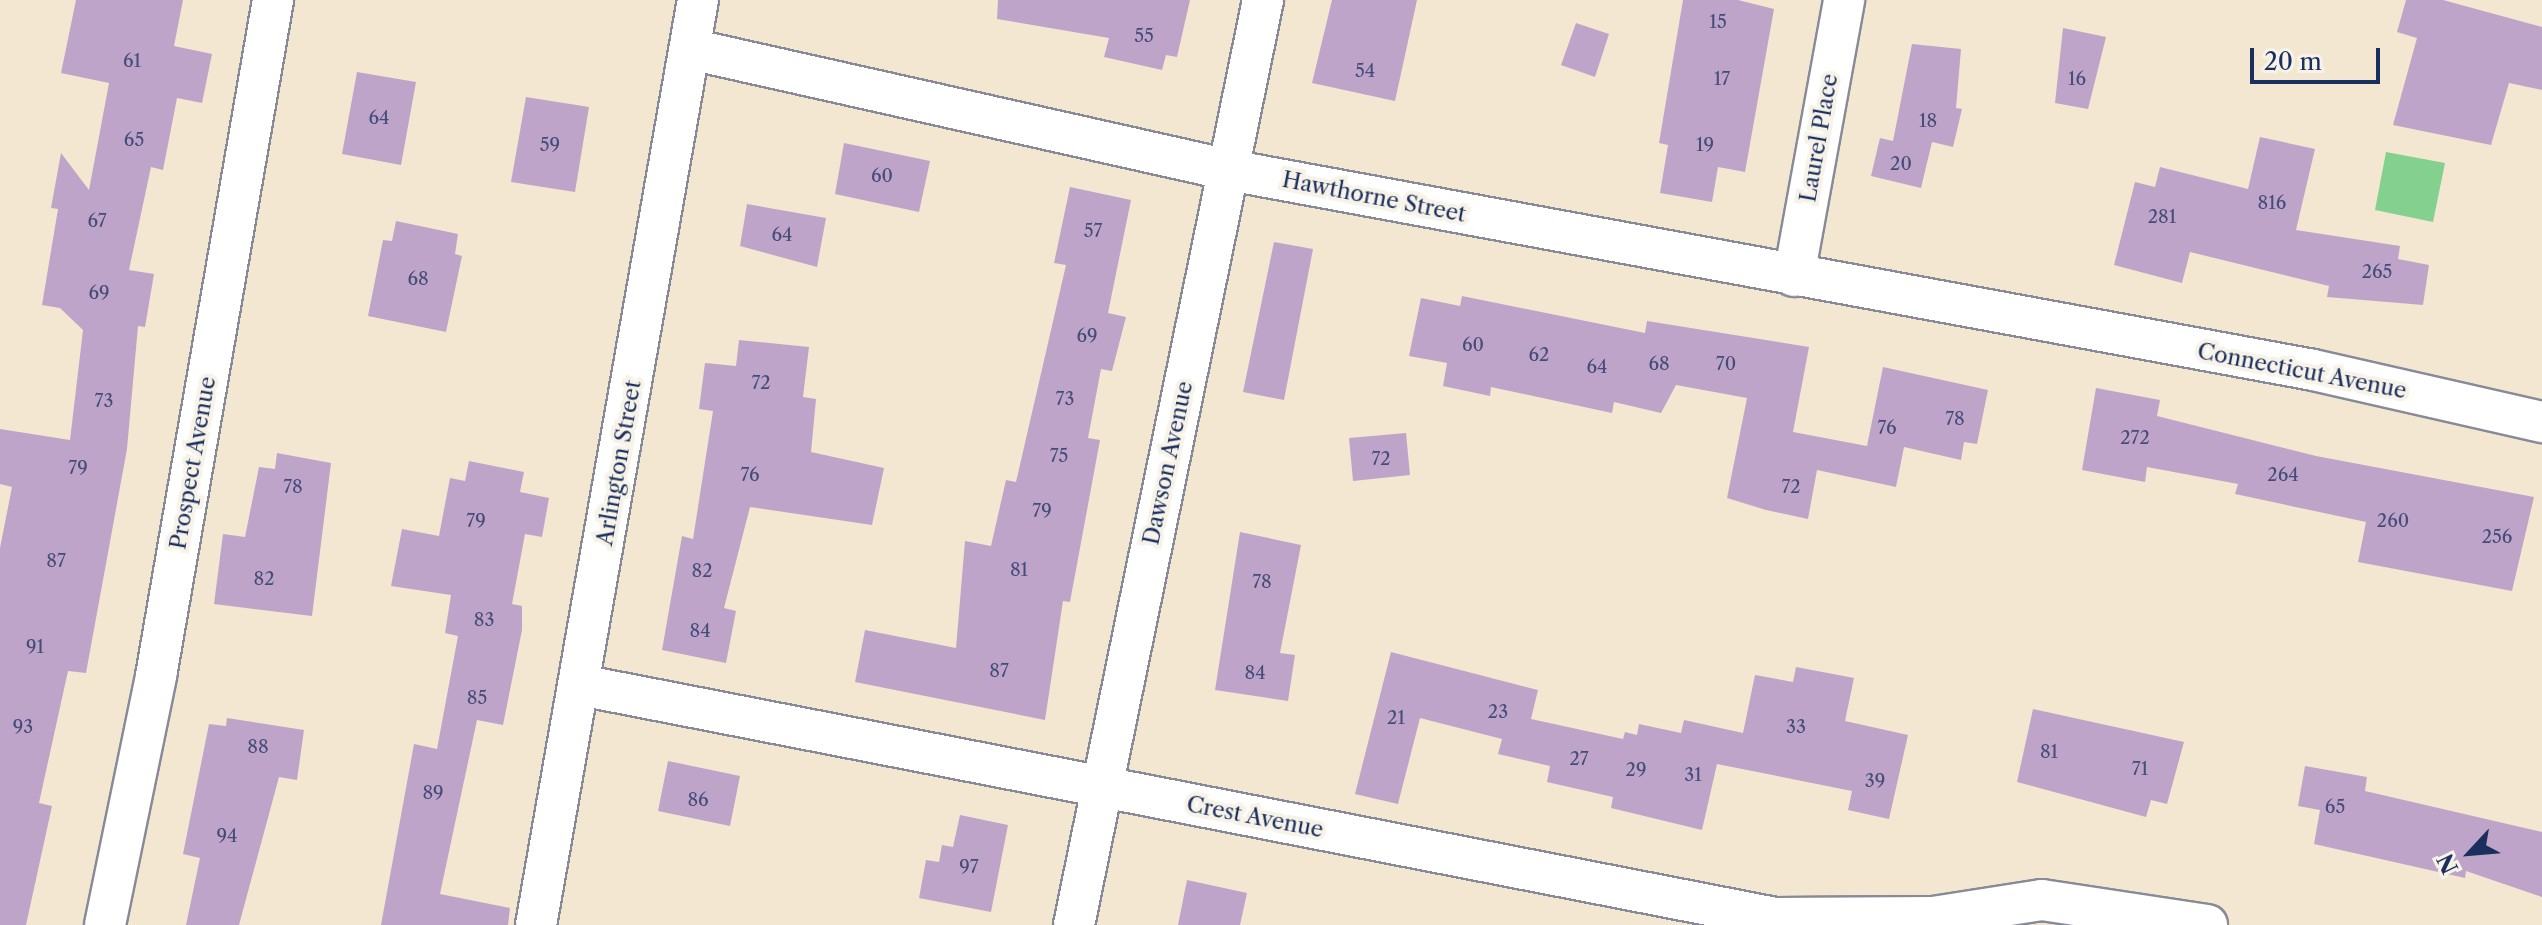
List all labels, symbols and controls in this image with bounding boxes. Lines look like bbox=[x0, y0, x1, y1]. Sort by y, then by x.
house number: 15 bbox=[1709, 11, 1727, 33]
house number: 55 bbox=[1134, 25, 1154, 47]
scale bar bbox=[2254, 32, 2384, 82]
text: 20 m bbox=[2264, 47, 2322, 76]
house number: 61 bbox=[123, 50, 141, 72]
house number: 54 bbox=[1355, 60, 1375, 82]
house number: 17 bbox=[1714, 68, 1730, 90]
house number: 16 bbox=[2068, 68, 2086, 90]
street label: Laurel Place bbox=[1795, 72, 1843, 204]
house number: 64 bbox=[369, 107, 389, 129]
house number: 18 bbox=[1919, 110, 1937, 132]
house number: 65 bbox=[124, 129, 144, 151]
house number: 59 bbox=[540, 134, 560, 156]
house number: 19 bbox=[1696, 134, 1714, 156]
house number: 20 bbox=[1890, 153, 1912, 175]
house number: 60 bbox=[871, 165, 893, 187]
street label: Hawthorne Street bbox=[1280, 166, 1468, 228]
house number: 816 bbox=[2258, 192, 2286, 214]
house number: 281 bbox=[2148, 206, 2176, 228]
house number: 67 bbox=[87, 210, 107, 232]
house number: 57 bbox=[1084, 220, 1102, 242]
house number: 64 bbox=[772, 224, 792, 246]
house number: 265 bbox=[2362, 261, 2392, 283]
house number: 68 bbox=[407, 268, 429, 290]
house number: 69 bbox=[88, 282, 110, 304]
house number: 69 bbox=[1076, 325, 1098, 347]
house number: 60 bbox=[1462, 334, 1484, 356]
street label: Connecticut Avenue bbox=[2195, 338, 2409, 404]
house number: 62 bbox=[1529, 344, 1549, 366]
house number: 68 bbox=[1648, 353, 1670, 375]
house number: 70 bbox=[1716, 353, 1736, 375]
house number: 64 bbox=[1587, 356, 1607, 378]
house number: 72 bbox=[751, 372, 771, 394]
street label: Prospect Avenue bbox=[165, 374, 221, 552]
street label: Arlington Street bbox=[591, 378, 647, 548]
street label: Dawson Avenue bbox=[1138, 378, 1198, 548]
house number: 73 bbox=[1056, 388, 1074, 410]
house number: 73 bbox=[95, 390, 113, 412]
house number: 78 bbox=[1945, 408, 1965, 430]
house number: 76 bbox=[1877, 417, 1897, 439]
house number: 272 bbox=[2120, 427, 2150, 449]
house number: 75 bbox=[1050, 445, 1068, 467]
house number: 72 bbox=[1371, 448, 1391, 470]
house number: 79 bbox=[68, 457, 88, 479]
house number: 76 bbox=[740, 464, 760, 486]
house number: 264 bbox=[2267, 464, 2299, 486]
house number: 78 bbox=[283, 476, 303, 498]
house number: 72 bbox=[1781, 476, 1801, 498]
house number: 79 bbox=[1032, 500, 1052, 522]
house number: 79 bbox=[466, 510, 486, 532]
house number: 260 bbox=[2377, 510, 2409, 532]
house number: 256 bbox=[2482, 526, 2512, 548]
house number: 87 bbox=[46, 550, 66, 572]
house number: 81 bbox=[1010, 559, 1028, 581]
house number: 82 bbox=[691, 560, 713, 582]
house number: 82 bbox=[253, 568, 275, 590]
house number: 78 bbox=[1252, 571, 1272, 593]
house number: 83 bbox=[474, 609, 494, 631]
house number: 84 bbox=[689, 620, 711, 642]
house number: 91 bbox=[26, 636, 44, 658]
house number: 87 bbox=[989, 660, 1009, 682]
house number: 84 bbox=[1244, 662, 1266, 684]
house number: 85 bbox=[467, 687, 487, 709]
house number: 23 bbox=[1488, 701, 1508, 723]
house number: 21 bbox=[1387, 707, 1405, 729]
house number: 93 bbox=[13, 716, 33, 738]
house number: 33 bbox=[1786, 716, 1806, 738]
house number: 88 bbox=[247, 736, 269, 758]
house number: 81 bbox=[2040, 741, 2058, 763]
house number: 27 bbox=[1569, 748, 1589, 770]
house number: 71 bbox=[2132, 758, 2148, 780]
house number: 29 bbox=[1626, 759, 1646, 781]
house number: 31 bbox=[1684, 764, 1702, 786]
house number: 39 bbox=[1865, 770, 1885, 792]
house number: 89 bbox=[422, 782, 444, 804]
house number: 86 bbox=[687, 789, 709, 811]
street label: Crest Avenue bbox=[1184, 791, 1326, 843]
house number: 65 bbox=[2325, 796, 2345, 818]
north arrow bbox=[2430, 813, 2510, 893]
house number: 94 bbox=[217, 825, 237, 847]
text: N bbox=[2432, 849, 2464, 878]
house number: 97 bbox=[959, 856, 979, 878]

